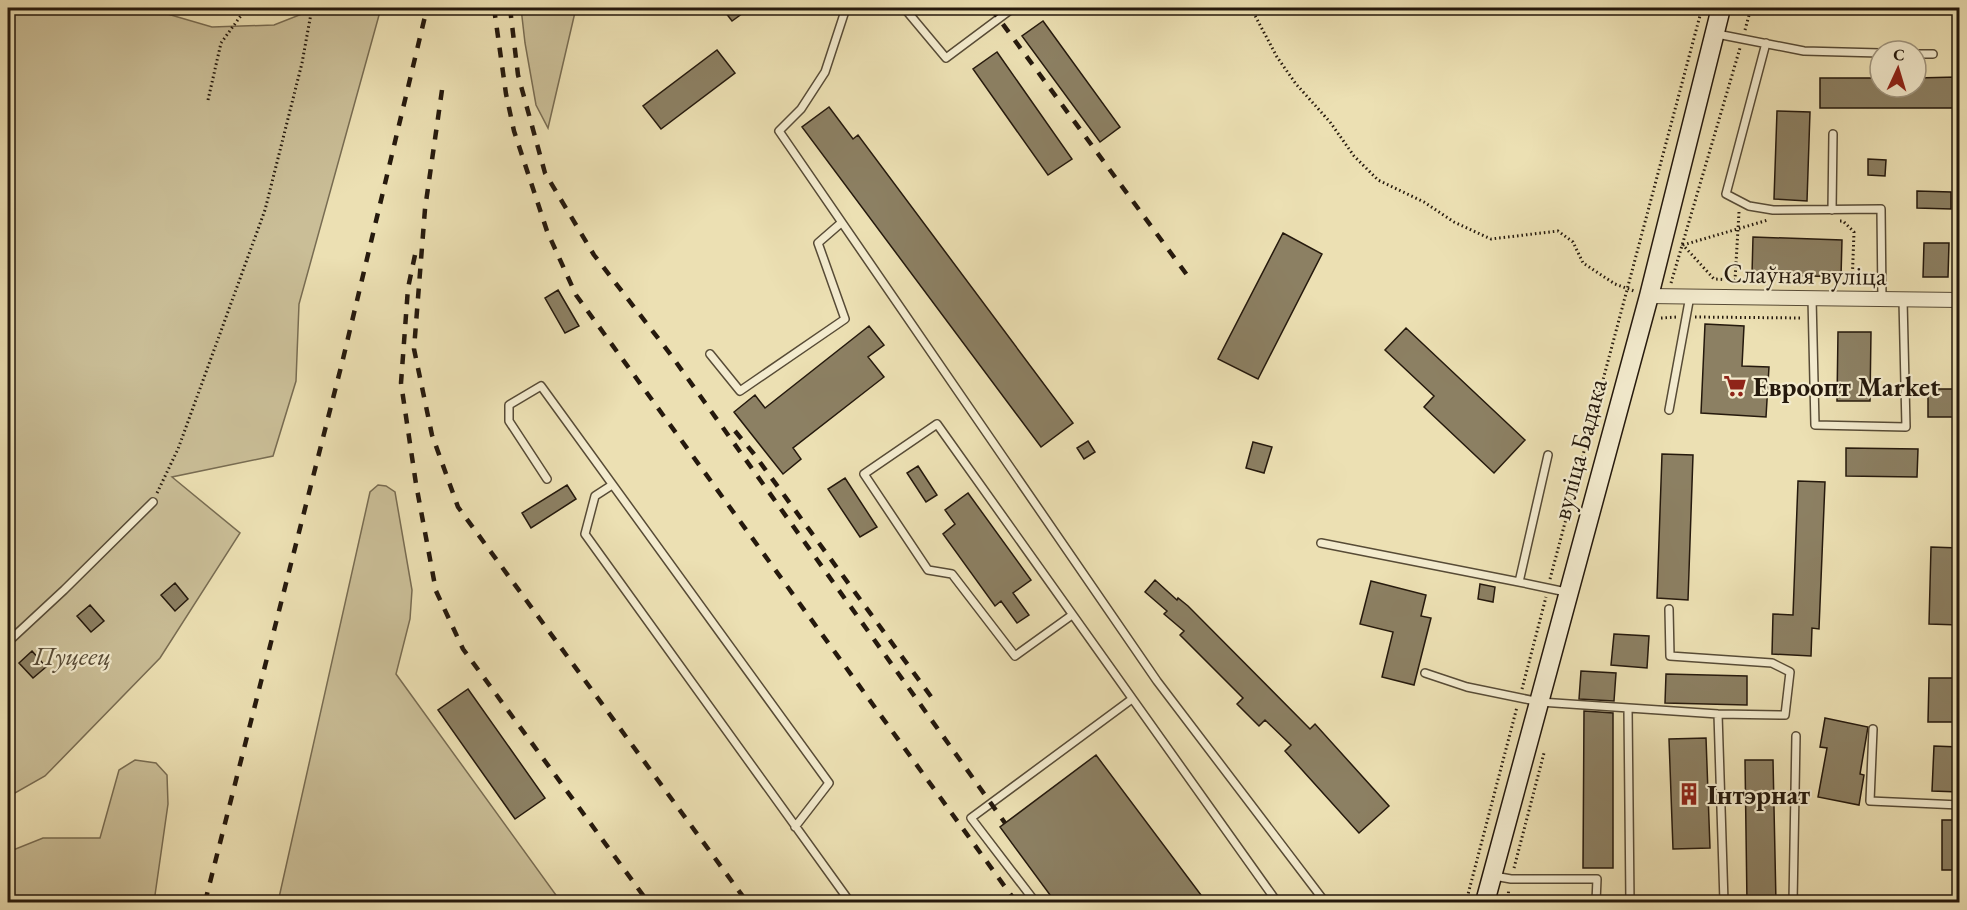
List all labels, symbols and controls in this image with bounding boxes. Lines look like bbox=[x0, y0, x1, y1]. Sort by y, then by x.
north arrow bbox=[1868, 39, 1928, 99]
text: С bbox=[1893, 44, 1905, 65]
street label: Слаўная вуліца bbox=[1723, 255, 1887, 293]
place label: Евроопт Market bbox=[1753, 369, 1940, 404]
supermarket icon: Евроопт Market bbox=[1722, 373, 1748, 399]
street label: вуліца Бадака bbox=[1543, 374, 1615, 523]
park label: Пуцеец bbox=[32, 638, 111, 673]
place label: Інтэрнат bbox=[1707, 777, 1810, 812]
building icon: Інтэрнат bbox=[1676, 781, 1702, 807]

